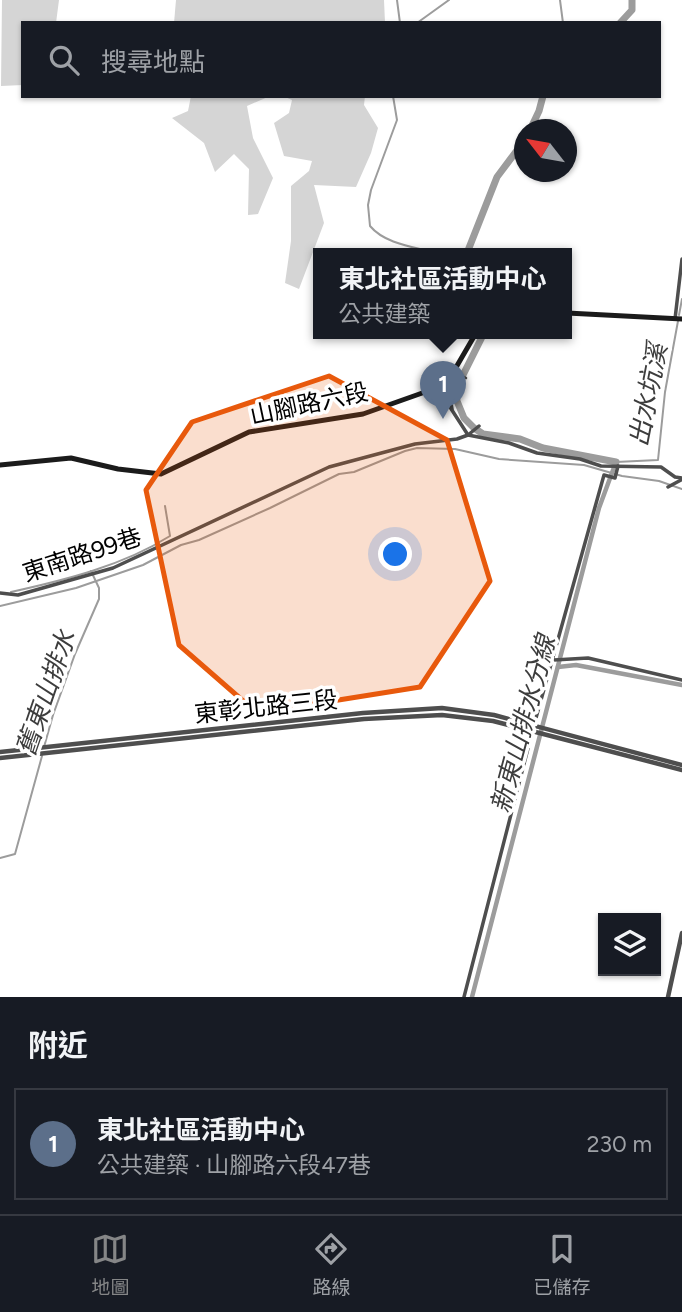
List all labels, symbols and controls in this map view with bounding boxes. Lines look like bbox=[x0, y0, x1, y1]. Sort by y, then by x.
search box bbox=[21, 21, 661, 98]
icon: search bbox=[45, 41, 83, 79]
text: 搜尋地點 bbox=[101, 46, 205, 78]
north arrow bbox=[514, 119, 577, 182]
popup bbox=[313, 248, 572, 339]
text: 東北社區活動中心 bbox=[338, 263, 547, 295]
text: 公共建築 bbox=[338, 300, 430, 328]
water label: 出水坑溪 bbox=[622, 337, 674, 449]
pin: 1 bbox=[420, 361, 466, 419]
street label: 山腳路六段 bbox=[247, 377, 371, 430]
street label: 東南路99巷 bbox=[19, 522, 145, 587]
your location bbox=[378, 537, 412, 571]
water label: 舊東山排水 bbox=[10, 625, 83, 760]
water label: 新東山排水分線 bbox=[484, 629, 563, 816]
street label: 東彰北路三段 bbox=[193, 685, 339, 728]
map controls bbox=[598, 913, 661, 976]
button: layers bbox=[598, 913, 661, 976]
text: 附近 bbox=[28, 1027, 88, 1064]
text: 東北社區活動中心 bbox=[97, 1114, 305, 1146]
text: 1 bbox=[48, 1130, 58, 1158]
text: 230 m bbox=[587, 1130, 652, 1158]
text: 公共建築 · 山腳路六段47巷 bbox=[97, 1151, 371, 1179]
tab: 地圖 bbox=[91, 1230, 130, 1299]
tab: 路線 bbox=[312, 1230, 351, 1299]
tab: 已儲存 bbox=[533, 1230, 591, 1299]

